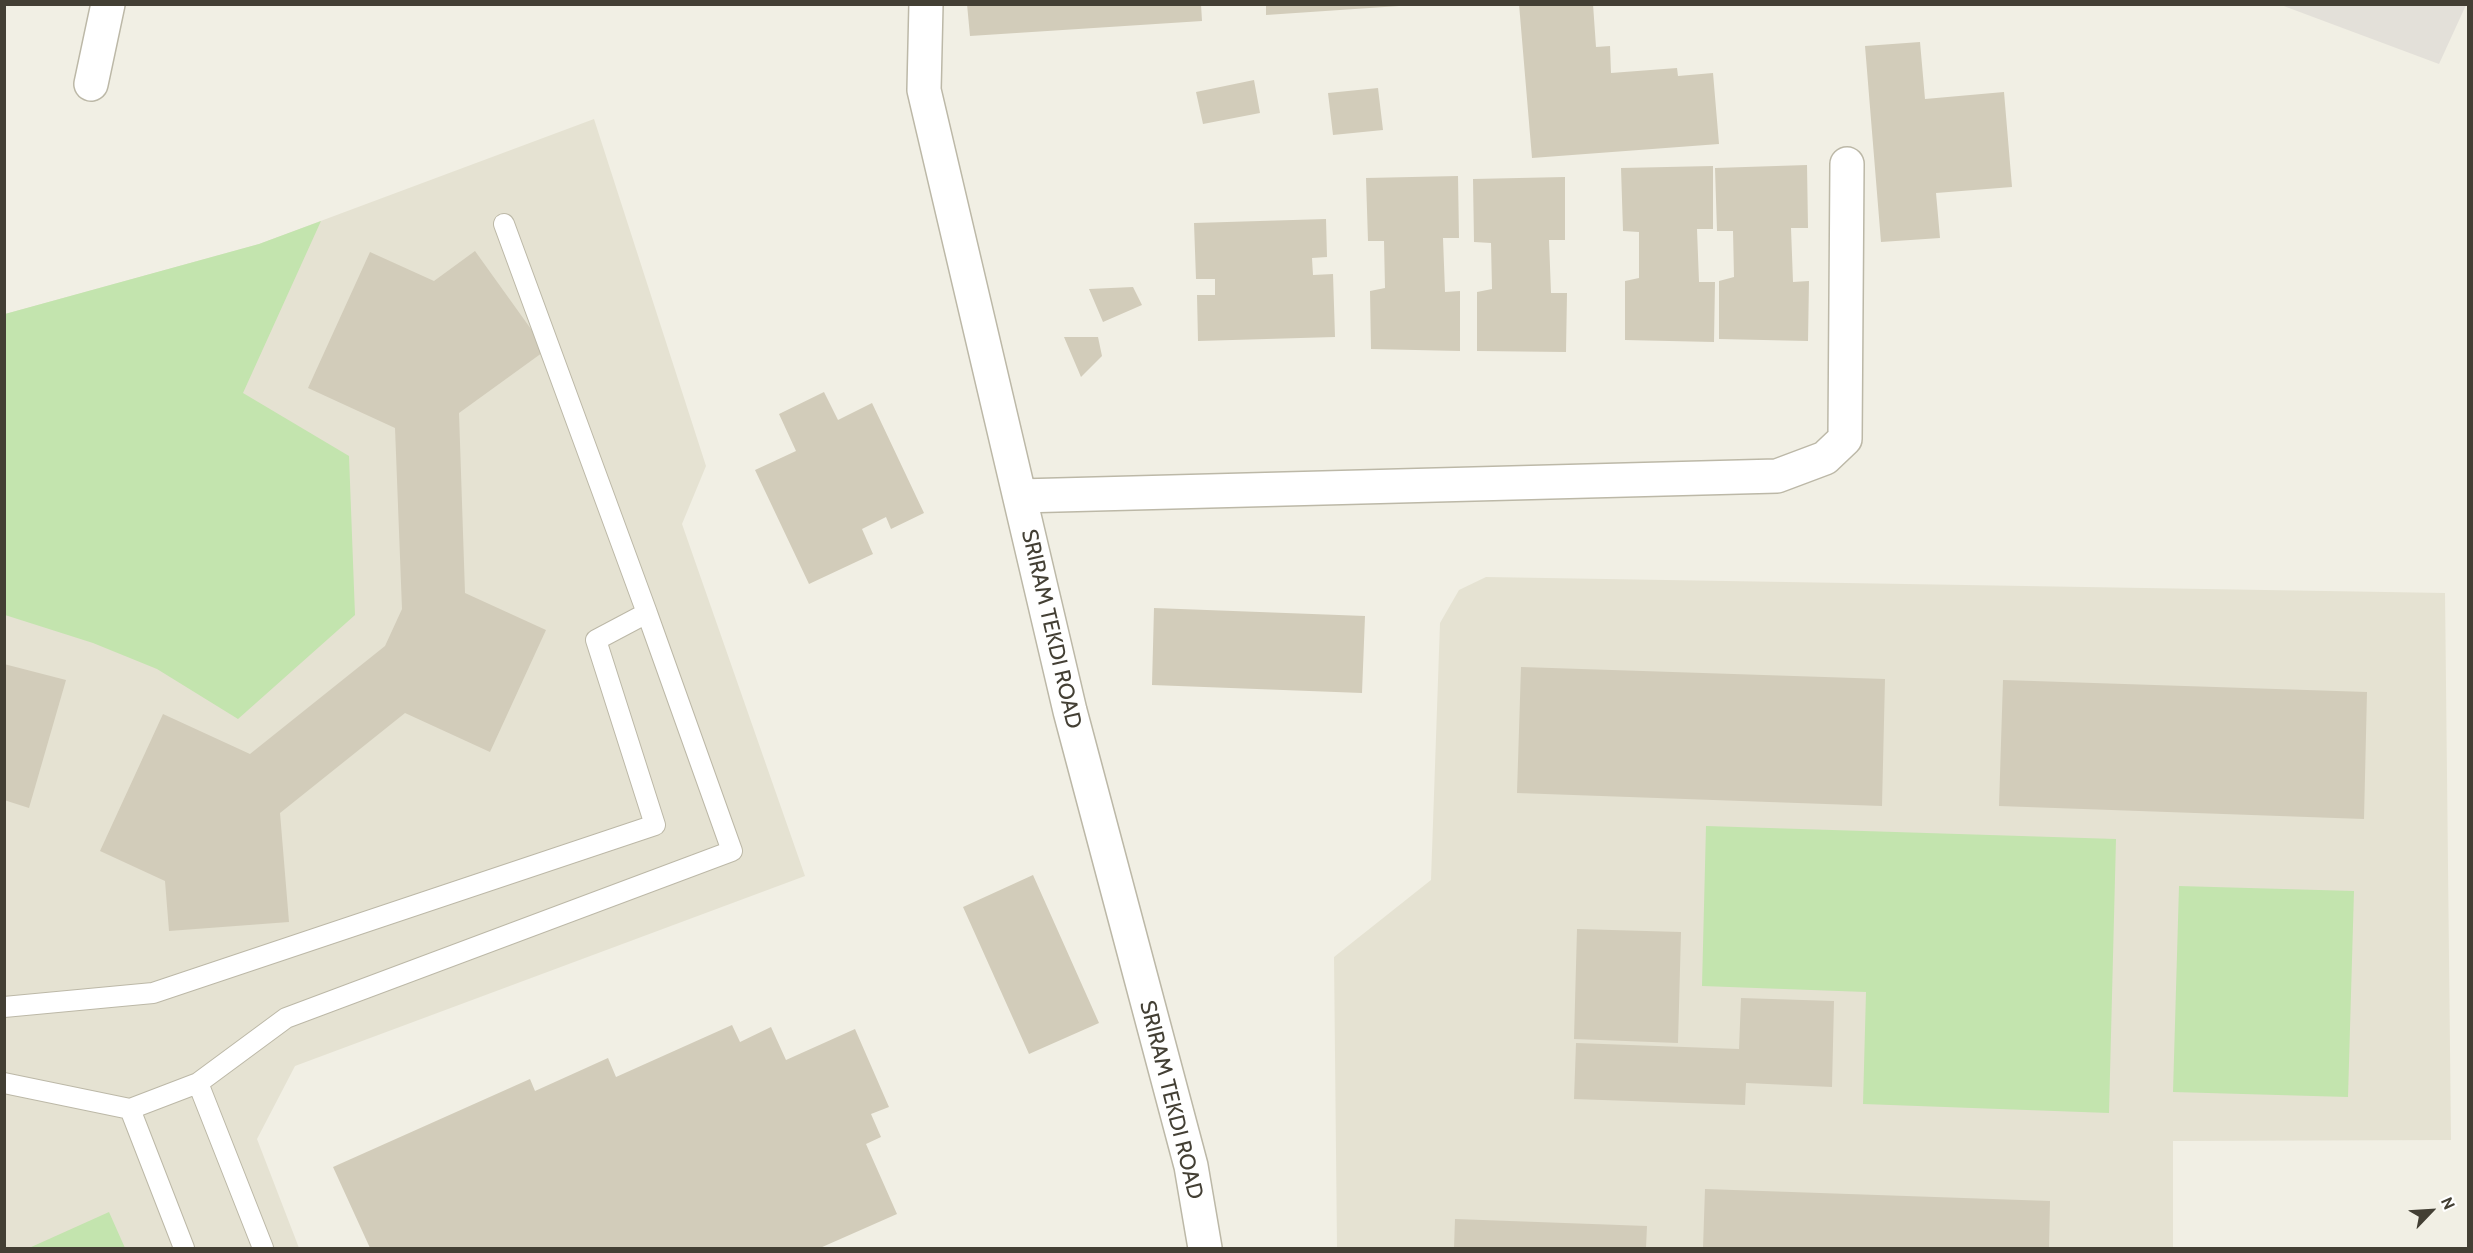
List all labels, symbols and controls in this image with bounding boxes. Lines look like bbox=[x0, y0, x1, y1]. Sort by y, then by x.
street label: SRIRAM TEKDI ROAD bbox=[1015, 527, 1087, 731]
street label: SRIRAM TEKDI ROAD bbox=[1134, 998, 1208, 1202]
north arrow bbox=[2401, 1181, 2461, 1241]
text: N bbox=[2437, 1194, 2459, 1212]

